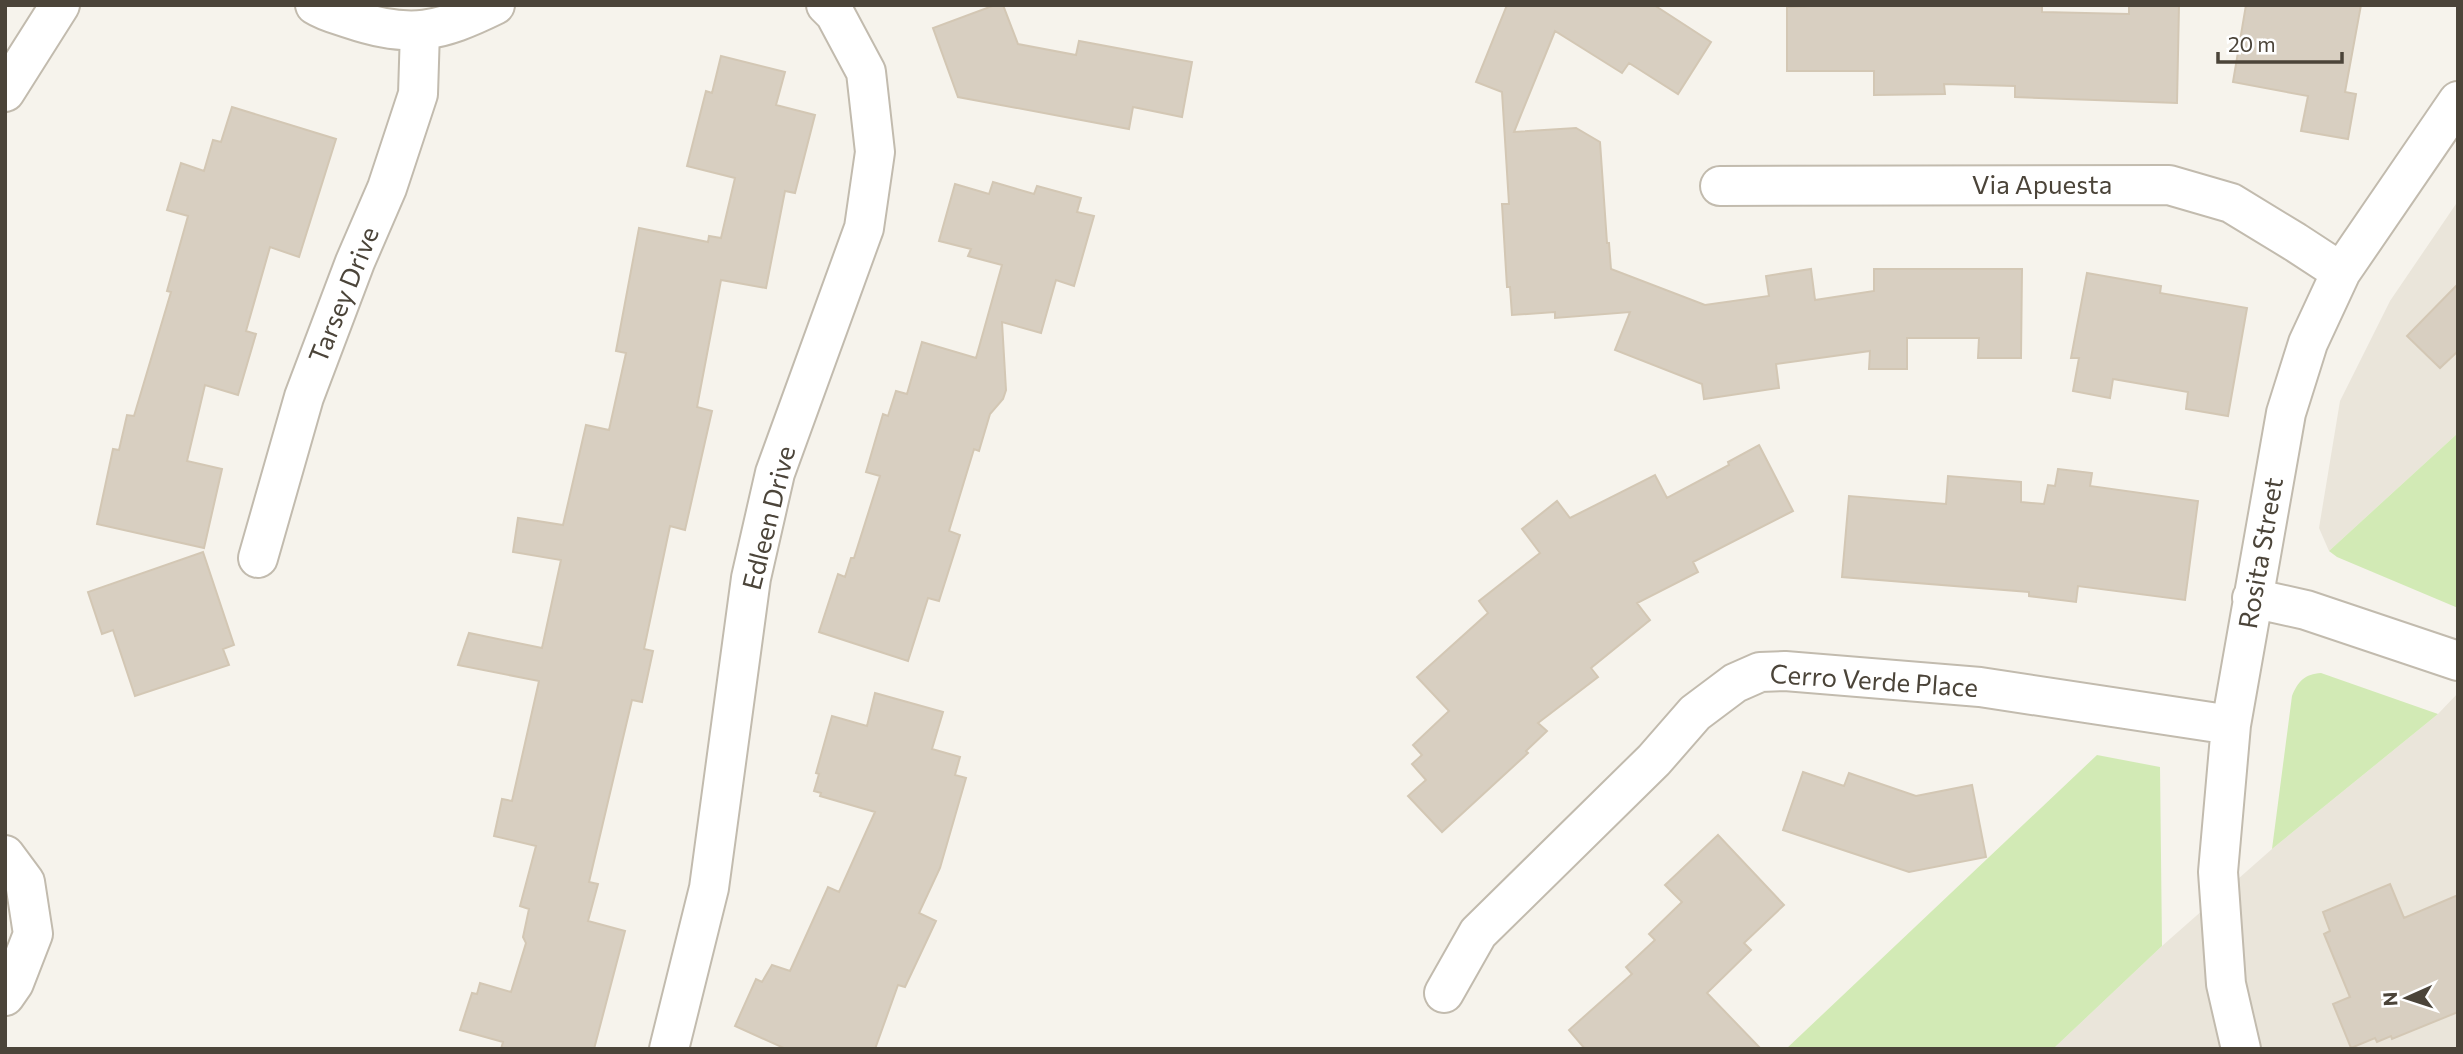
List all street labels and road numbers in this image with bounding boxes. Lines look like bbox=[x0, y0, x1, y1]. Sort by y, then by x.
street label: Via Apuesta bbox=[1972, 168, 2112, 199]
street label: Tarsey Drive bbox=[301, 222, 384, 367]
street label: Edleen Drive bbox=[735, 442, 800, 593]
street label: Rosita Street bbox=[2231, 475, 2288, 631]
street label: Cerro Verde Place bbox=[1769, 657, 1979, 702]

